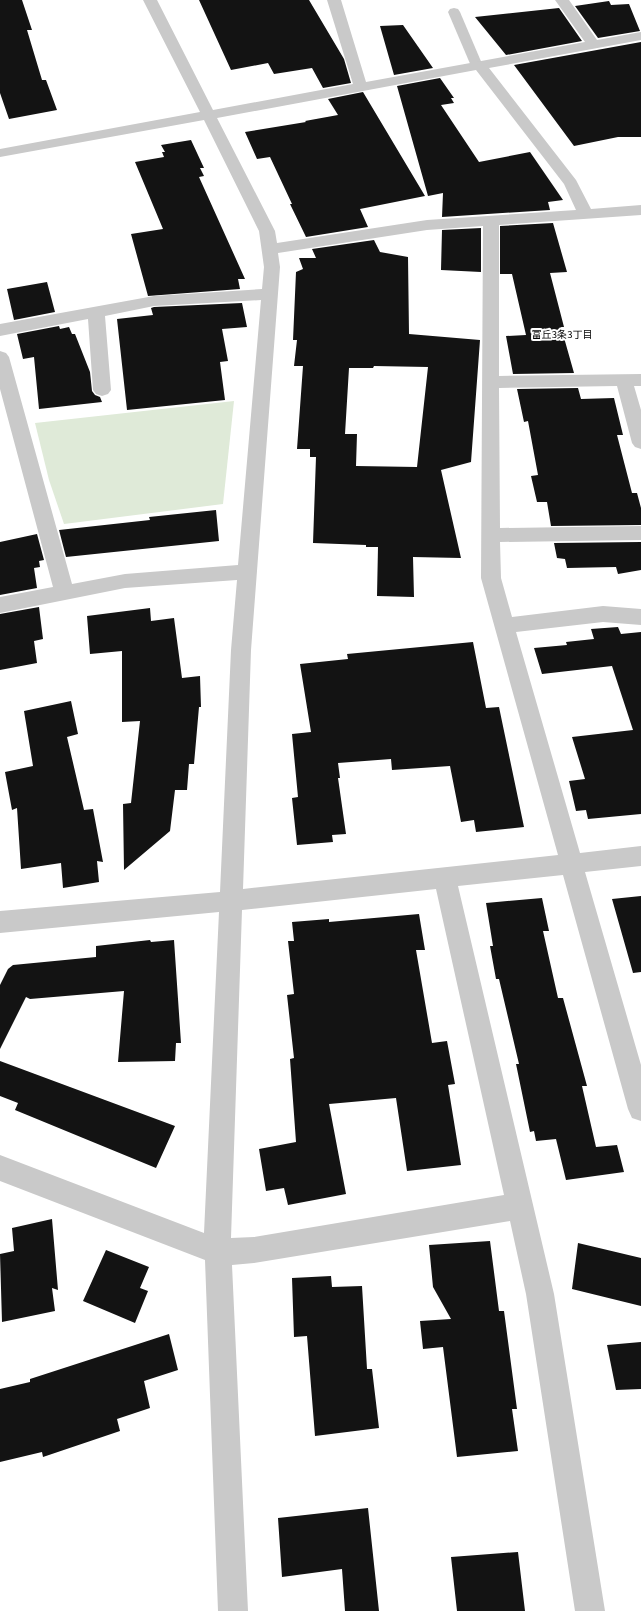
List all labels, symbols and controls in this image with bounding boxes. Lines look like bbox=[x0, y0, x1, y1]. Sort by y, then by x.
district label: 富丘3条3丁目 bbox=[532, 328, 592, 341]

